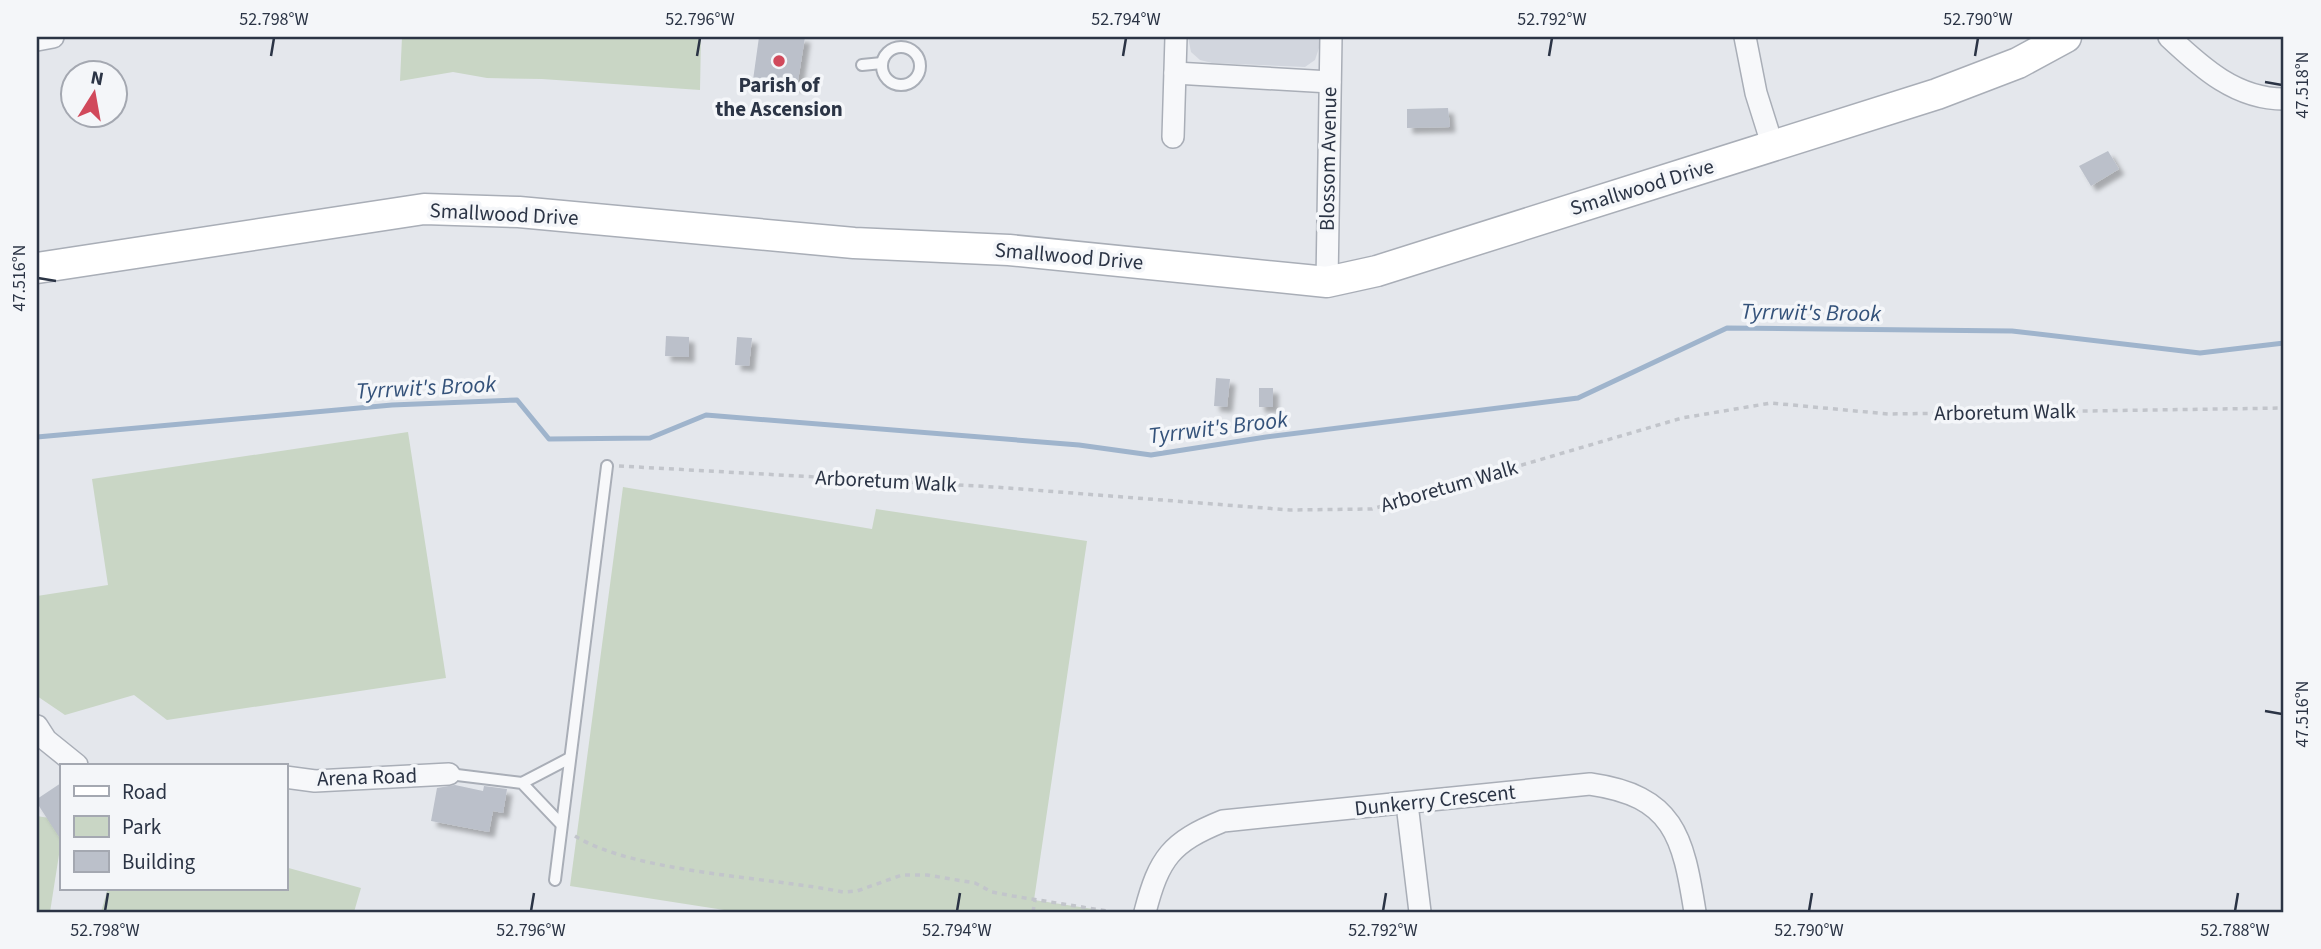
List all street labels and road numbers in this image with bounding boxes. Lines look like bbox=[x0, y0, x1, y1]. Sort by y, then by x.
street label: Blossom Avenue bbox=[1312, 87, 1344, 231]
street label: Smallwood Drive bbox=[1566, 151, 1718, 223]
street label: Smallwood Drive bbox=[429, 195, 579, 233]
street label: Smallwood Drive bbox=[993, 235, 1145, 277]
street label: Arboretum Walk bbox=[1934, 396, 2077, 428]
street label: Arboretum Walk bbox=[1377, 452, 1522, 520]
street label: Arboretum Walk bbox=[815, 462, 958, 500]
street label: Arena Road bbox=[316, 760, 418, 794]
street label: Dunkerry Crescent bbox=[1353, 777, 1517, 823]

